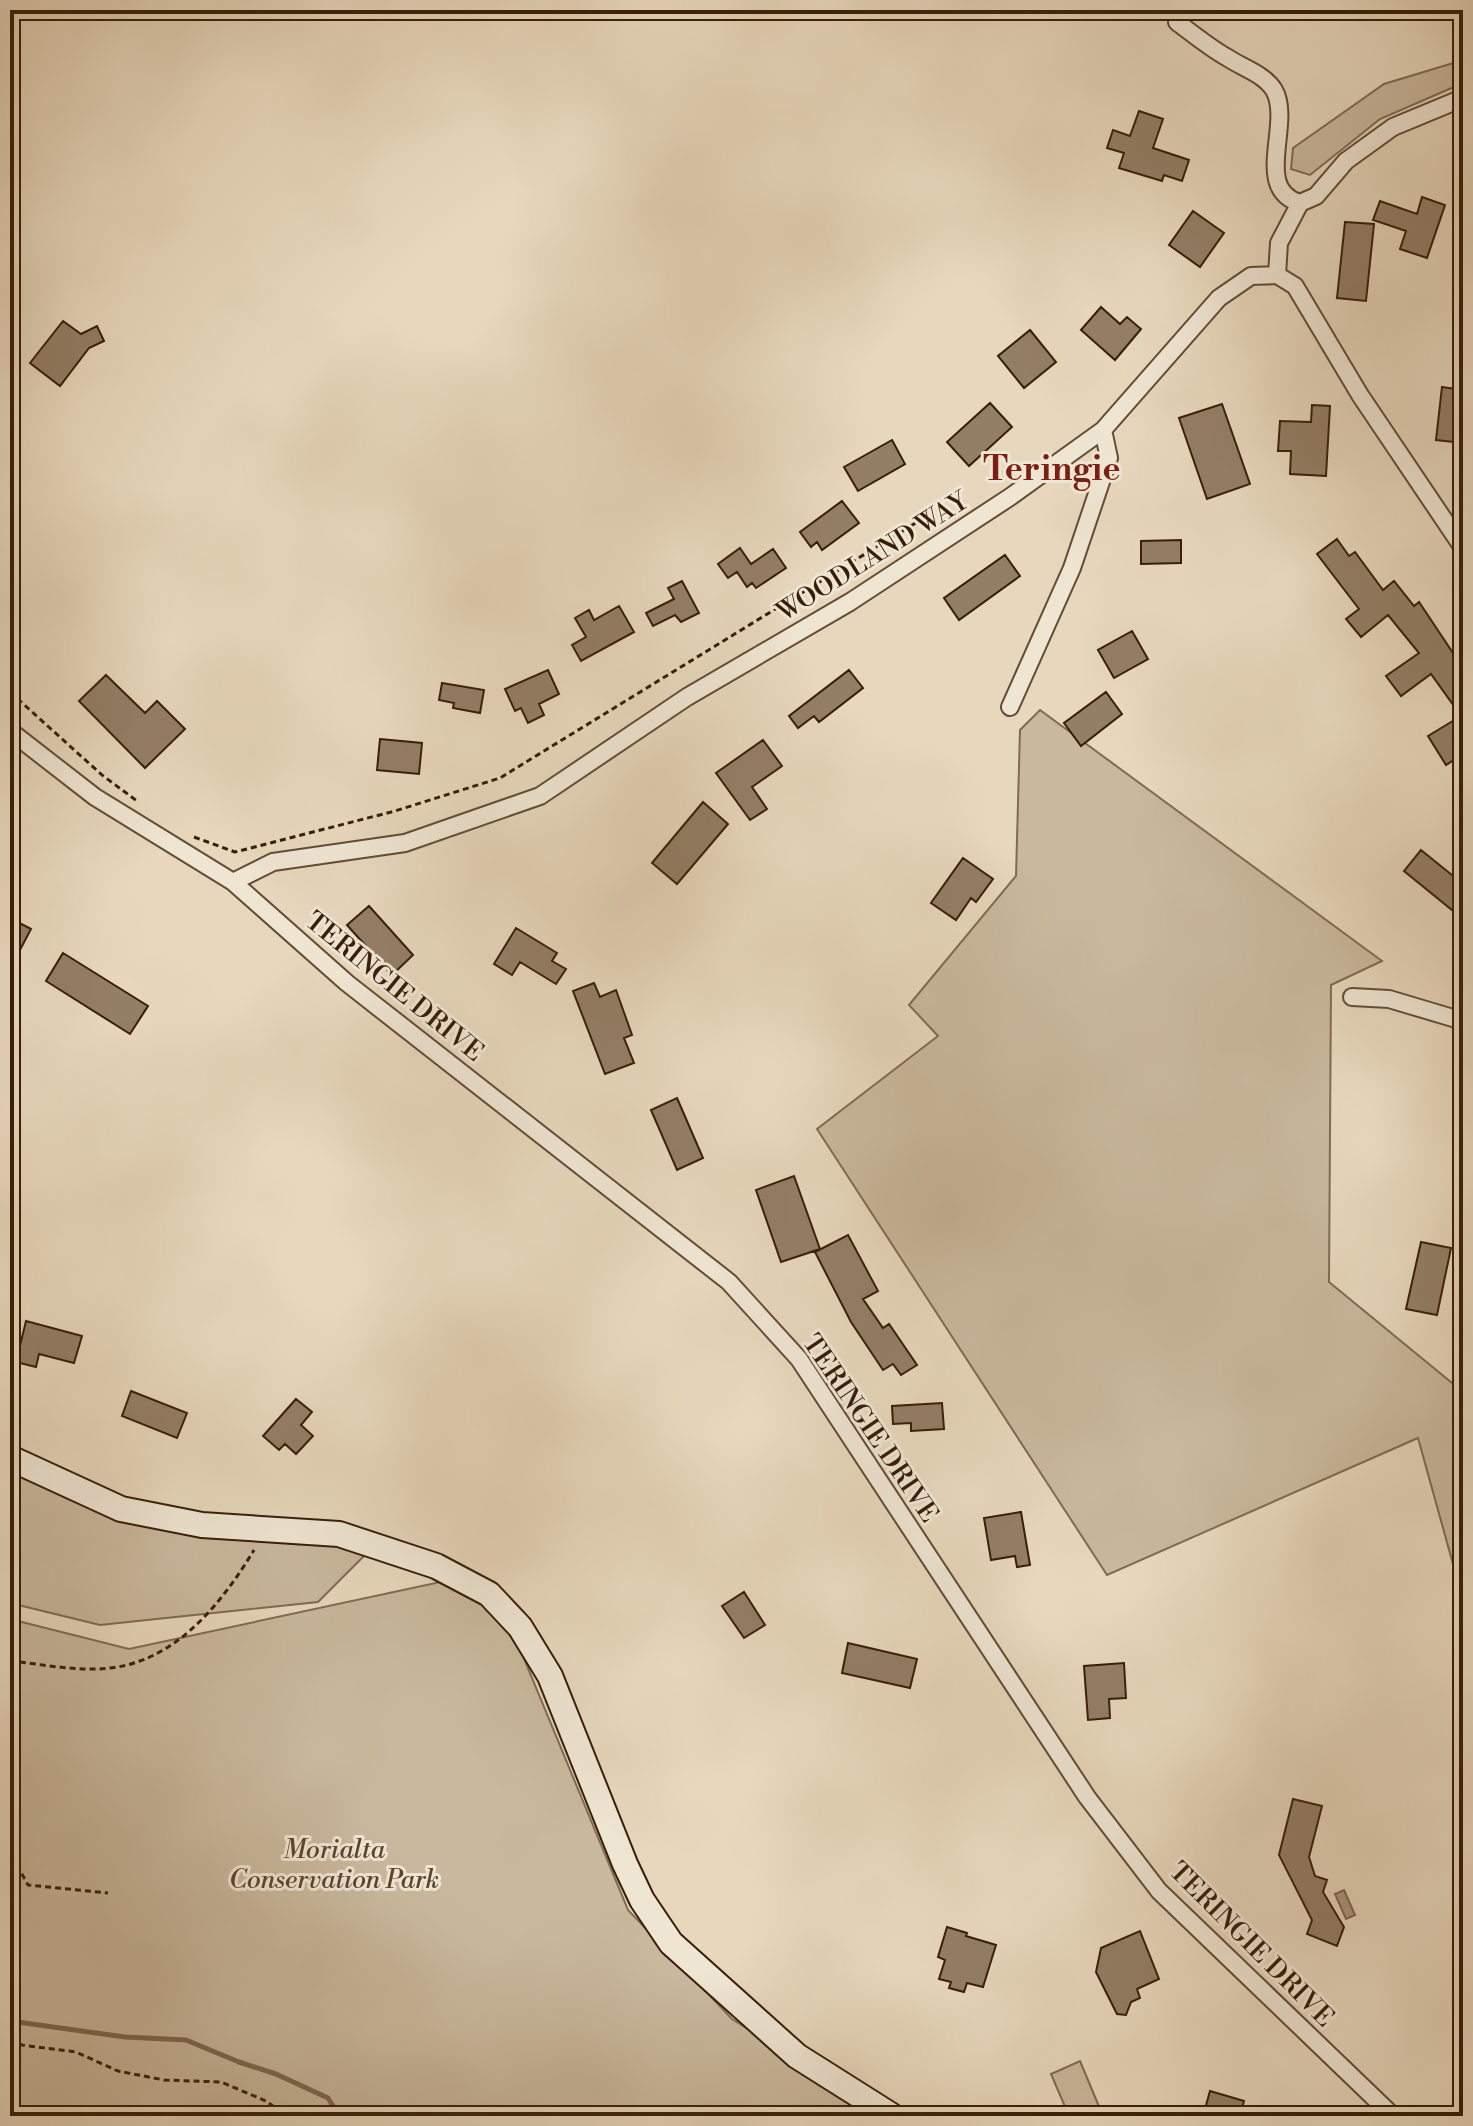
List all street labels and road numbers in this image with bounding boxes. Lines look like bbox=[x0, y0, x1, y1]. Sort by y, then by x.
street label: WOODLAND WAY bbox=[770, 484, 976, 629]
street label: TERINGIE DRIVE bbox=[299, 905, 490, 1068]
street label: TERINGIE DRIVE bbox=[795, 1328, 945, 1529]
street label: TERINGIE DRIVE bbox=[1162, 1856, 1340, 2034]

